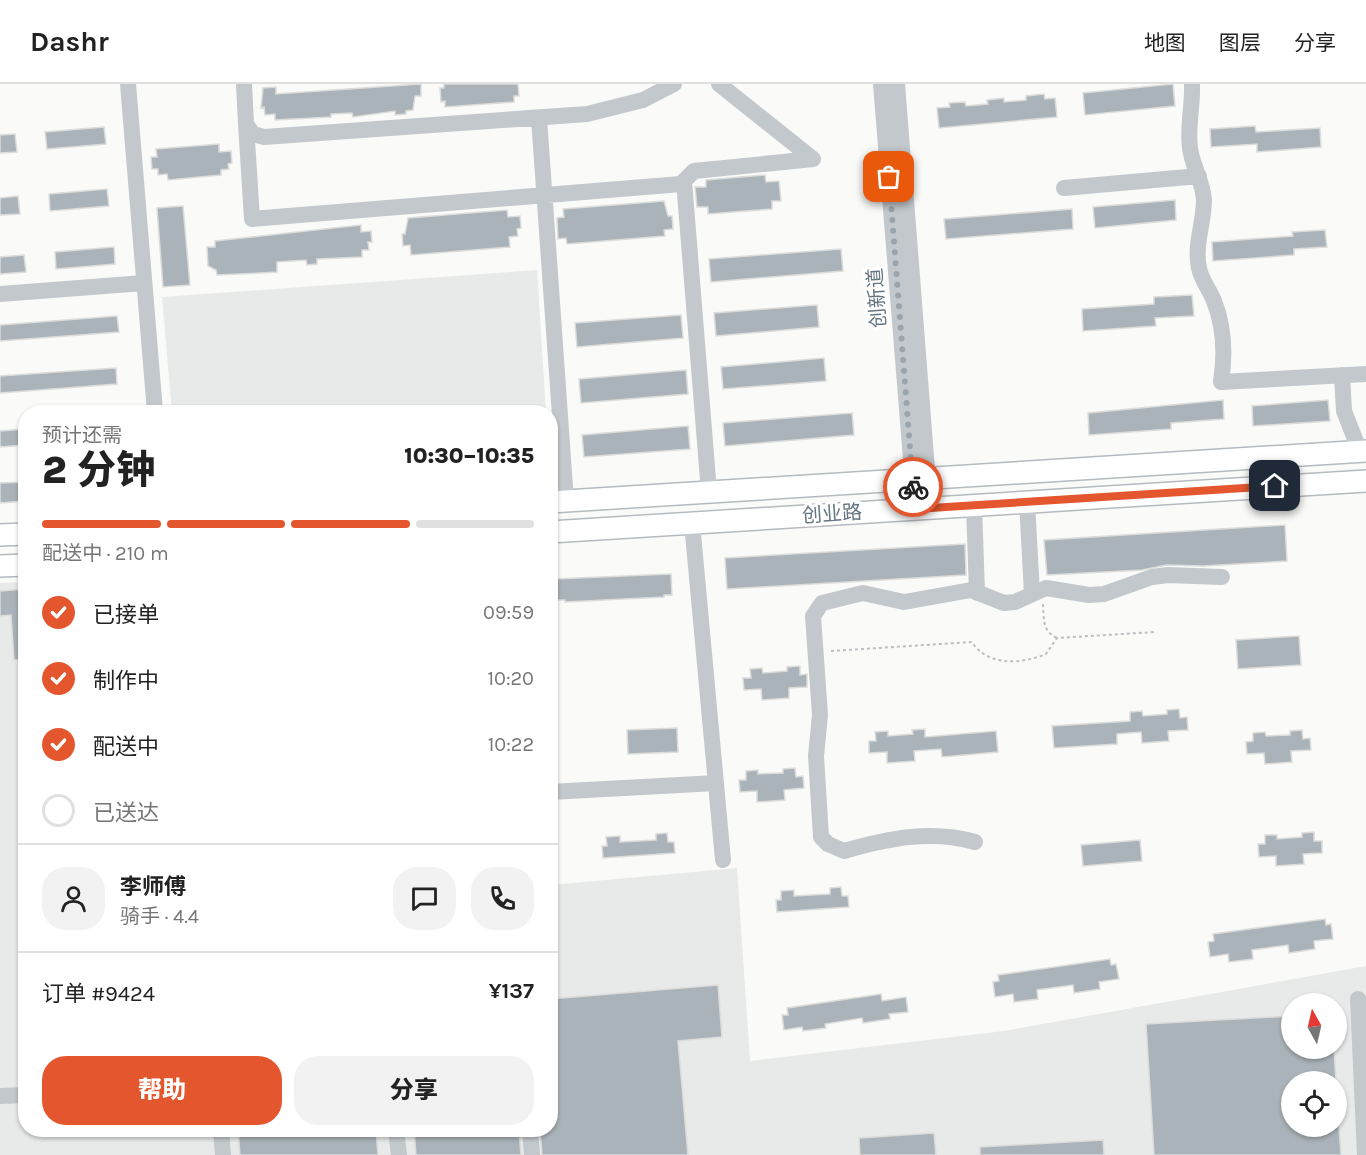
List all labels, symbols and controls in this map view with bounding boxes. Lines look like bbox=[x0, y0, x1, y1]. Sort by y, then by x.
text: Dashr bbox=[30, 25, 109, 58]
text: 地图 bbox=[1144, 31, 1186, 55]
text: 图层 bbox=[1219, 31, 1261, 55]
text: 分享 bbox=[1294, 31, 1336, 55]
pin bbox=[863, 151, 914, 202]
icon: bag bbox=[872, 160, 905, 193]
street label: 创新道 bbox=[863, 267, 891, 329]
text: 预计还需 bbox=[42, 424, 122, 447]
text: 10:30–10:35 bbox=[404, 443, 534, 469]
text: 2 分钟 bbox=[42, 447, 155, 493]
courier bbox=[883, 457, 943, 517]
pin bbox=[1249, 460, 1300, 511]
icon: home bbox=[1258, 469, 1291, 502]
icon: bike bbox=[897, 471, 930, 504]
street label: 创业路 bbox=[801, 500, 863, 528]
text: 配送中 · 210 m bbox=[42, 542, 169, 565]
icon: check bbox=[42, 596, 75, 629]
text: 09:59 bbox=[483, 601, 534, 624]
text: 已接单 bbox=[93, 602, 159, 628]
icon: check bbox=[42, 662, 75, 695]
text: 10:20 bbox=[487, 667, 534, 690]
text: 制作中 bbox=[93, 668, 159, 694]
icon: check bbox=[42, 728, 75, 761]
text: 10:22 bbox=[488, 733, 534, 756]
text: 配送中 bbox=[93, 734, 159, 760]
text: 已送达 bbox=[93, 800, 159, 826]
button: person bbox=[42, 867, 105, 930]
button: chat bbox=[393, 867, 456, 930]
button: phone bbox=[471, 867, 534, 930]
text: 李师傅 bbox=[120, 874, 186, 900]
text: 骑手 · 4.4 bbox=[120, 905, 199, 928]
text: ¥137 bbox=[489, 978, 534, 1004]
text: 订单 #9424 bbox=[42, 981, 155, 1007]
north arrow bbox=[1281, 993, 1347, 1059]
map controls bbox=[1281, 993, 1347, 1137]
button: 帮助 bbox=[42, 1056, 282, 1125]
button: 分享 bbox=[294, 1056, 534, 1125]
button: locate bbox=[1281, 1071, 1347, 1137]

